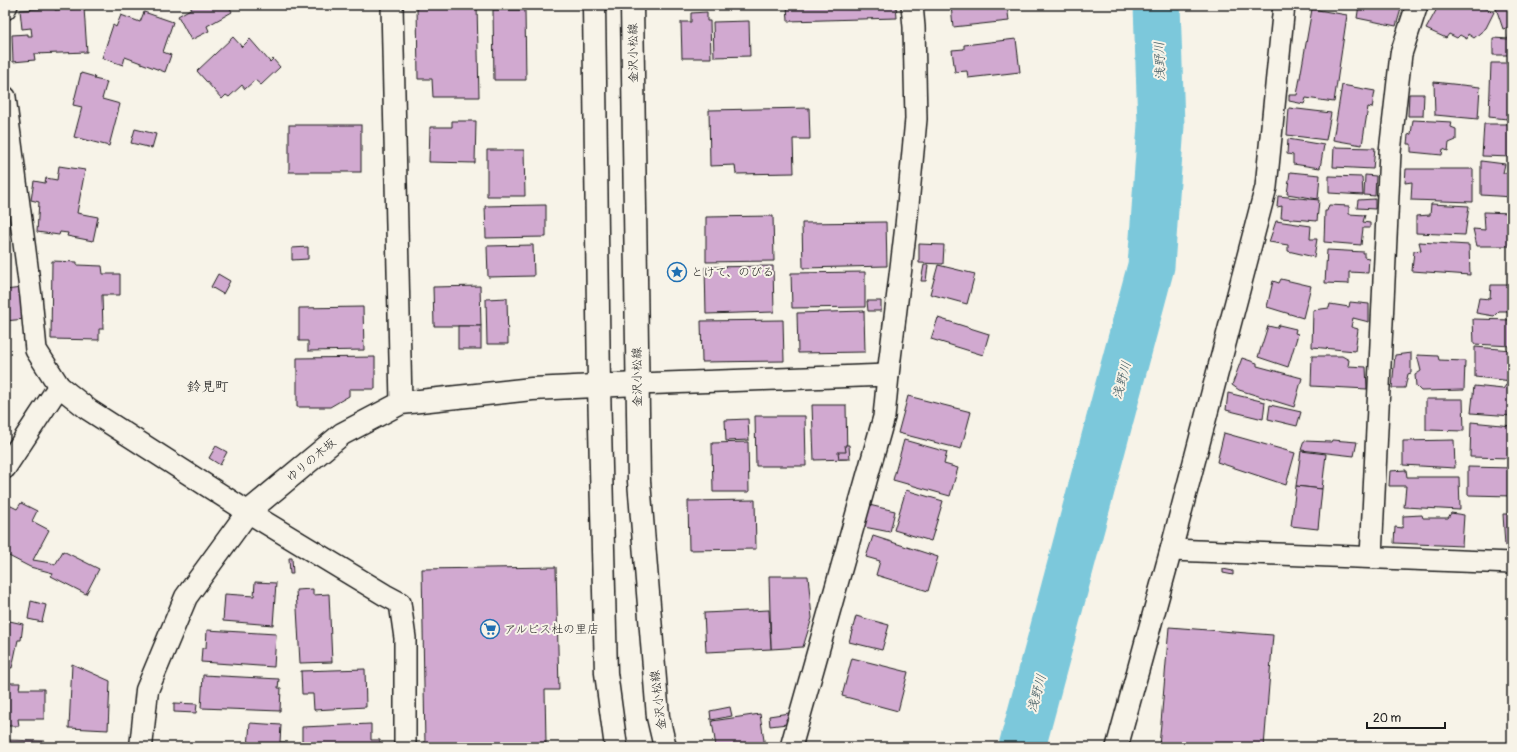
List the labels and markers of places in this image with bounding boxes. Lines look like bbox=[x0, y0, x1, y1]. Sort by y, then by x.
place icon: とけて、のびる bbox=[666, 261, 688, 283]
place label: とけて、のびる bbox=[691, 265, 774, 280]
supermarket icon: アルビス杜の里店 bbox=[479, 618, 501, 640]
place label: アルビス杜の里店 bbox=[504, 622, 599, 637]

